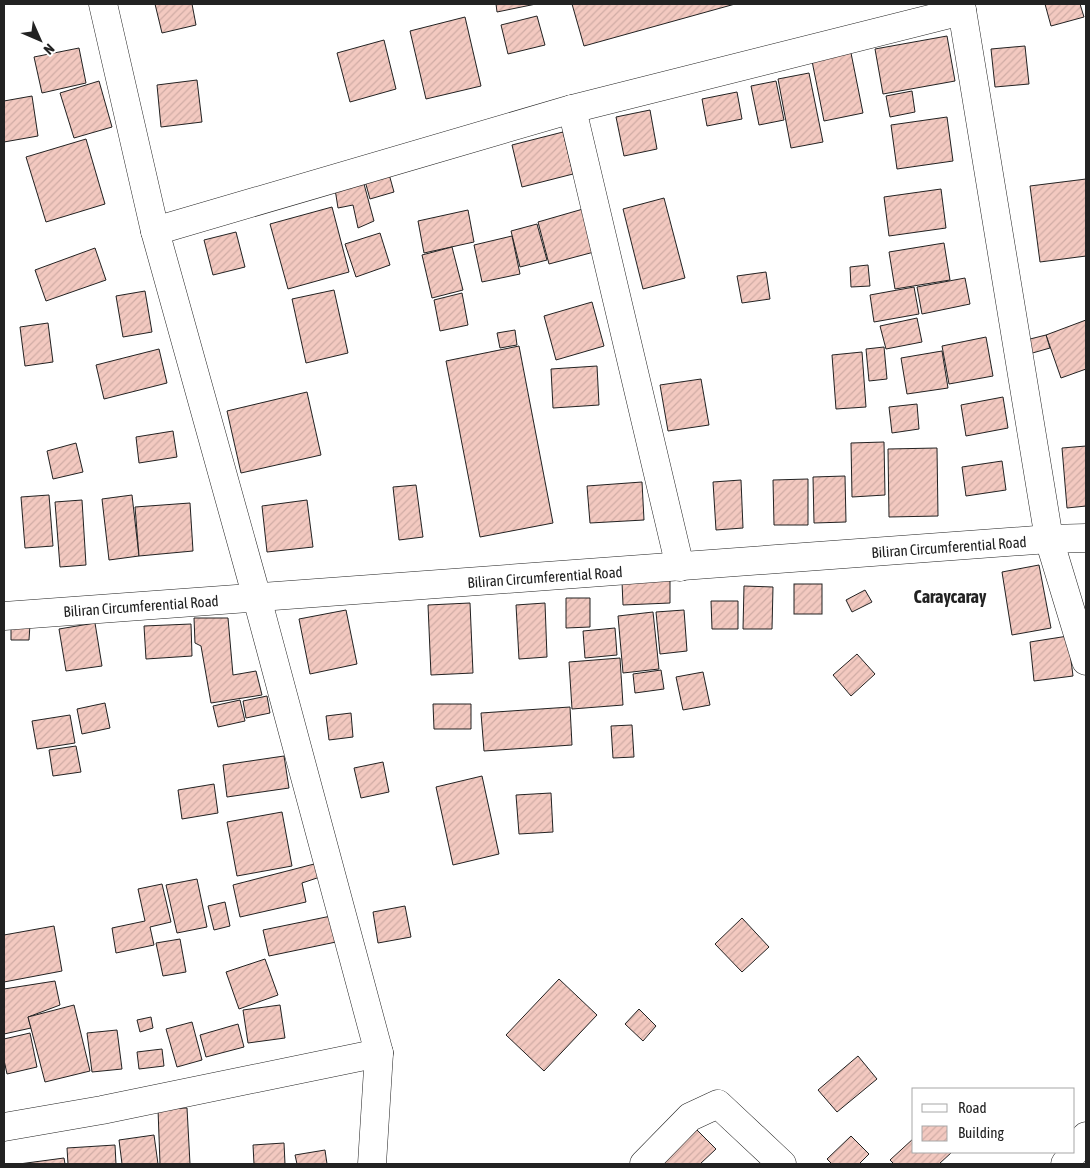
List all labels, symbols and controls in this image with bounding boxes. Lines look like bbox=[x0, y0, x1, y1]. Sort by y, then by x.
north arrow bbox=[15, 15, 65, 65]
text: N bbox=[41, 41, 58, 58]
street label: Biliran Circumferential Road bbox=[871, 533, 1027, 561]
street label: Biliran Circumferential Road bbox=[467, 563, 623, 591]
district label: Caraycaray bbox=[914, 586, 987, 607]
street label: Biliran Circumferential Road bbox=[63, 592, 219, 620]
legend bbox=[912, 1088, 1075, 1153]
text: Road bbox=[958, 1099, 987, 1116]
text: Building bbox=[958, 1124, 1004, 1141]

